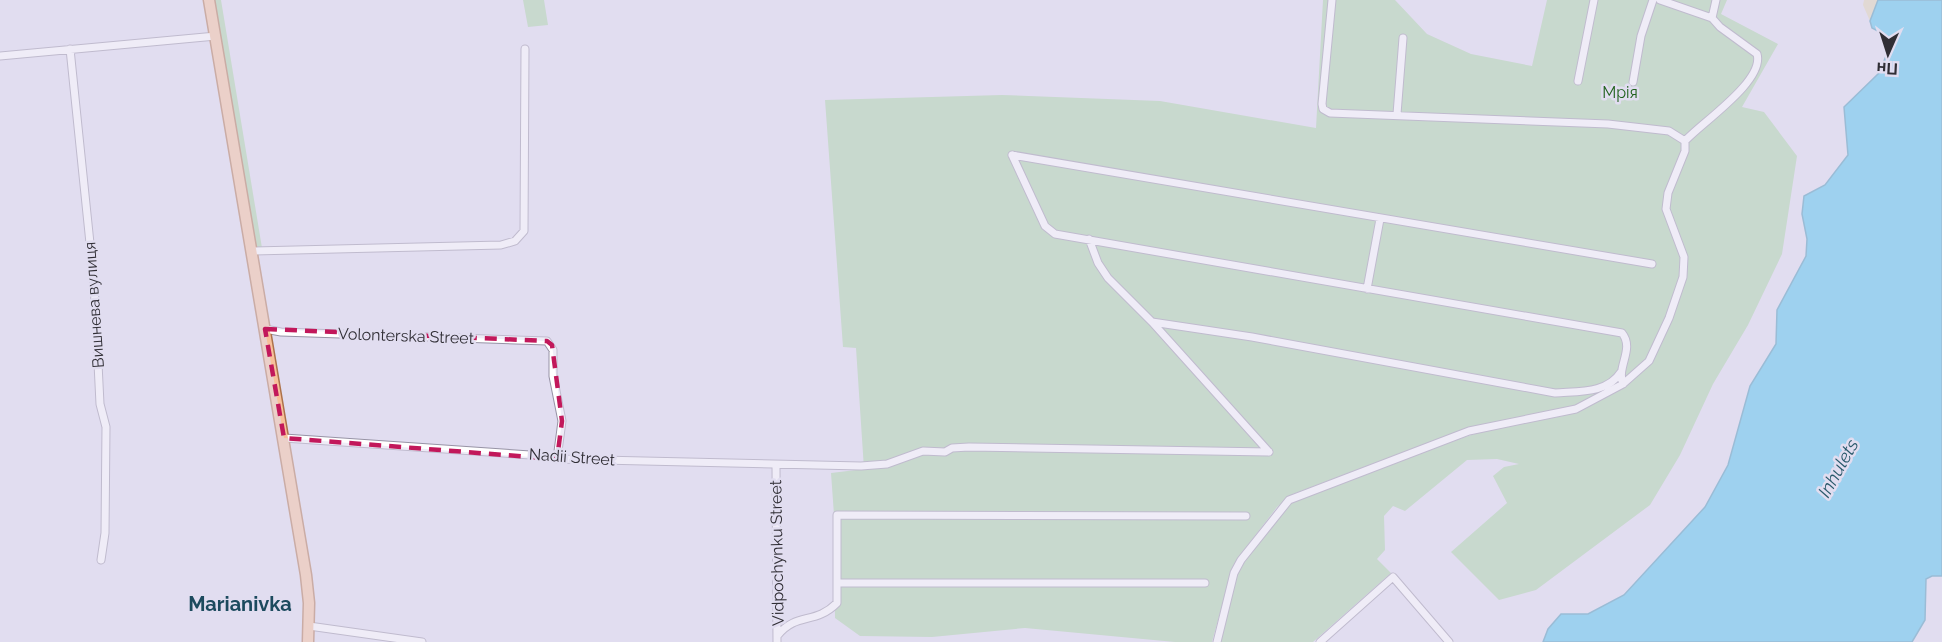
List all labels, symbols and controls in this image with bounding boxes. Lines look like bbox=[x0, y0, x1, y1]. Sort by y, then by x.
north arrow bbox=[1858, 24, 1918, 84]
text: Пн bbox=[1876, 58, 1898, 79]
park label: Мрія bbox=[1602, 83, 1638, 102]
street label: Вишнева вулиця bbox=[80, 241, 108, 369]
street label: Volonterska Street bbox=[338, 324, 475, 348]
water label: Inhulets bbox=[1813, 435, 1863, 501]
street label: Nadii Street bbox=[528, 445, 616, 470]
street label: Vidpochynku Street bbox=[766, 479, 788, 626]
district label: Marianivka bbox=[188, 592, 292, 616]

